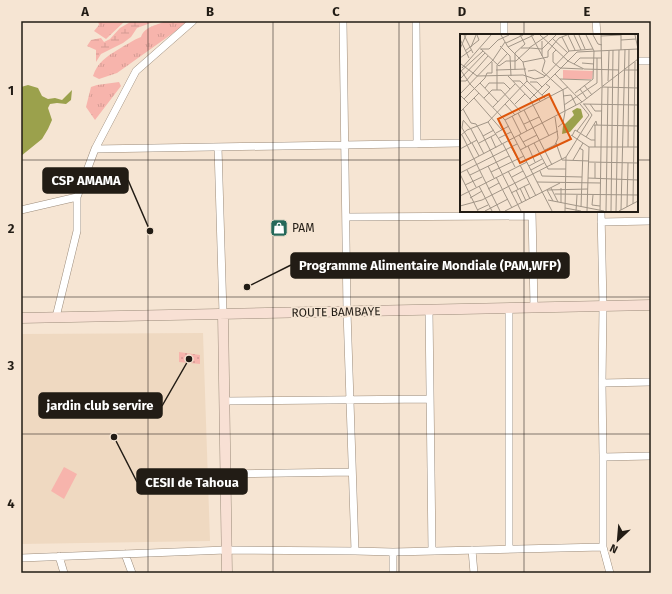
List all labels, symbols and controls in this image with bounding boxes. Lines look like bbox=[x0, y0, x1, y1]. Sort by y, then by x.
text: A bbox=[80, 4, 89, 19]
text: B bbox=[206, 4, 214, 19]
text: C bbox=[332, 4, 340, 19]
text: D bbox=[458, 4, 467, 19]
text: E bbox=[584, 4, 591, 19]
inset map bbox=[460, 34, 638, 212]
text: 1 bbox=[8, 83, 14, 98]
callout: CSP AMAMA bbox=[43, 168, 128, 193]
text: CSP AMAMA bbox=[51, 173, 121, 188]
shop icon: PAM bbox=[269, 218, 289, 238]
text: 2 bbox=[8, 221, 15, 236]
place label: PAM bbox=[292, 221, 314, 235]
callout: Programme Alimentaire Mondiale (PAM,WFP) bbox=[291, 253, 569, 278]
text: Programme Alimentaire Mondiale (PAM,WFP) bbox=[299, 258, 561, 273]
street label: ROUTE BAMBAYE bbox=[291, 304, 381, 320]
text: 3 bbox=[7, 358, 15, 373]
callout: jardin club servire bbox=[39, 393, 162, 418]
text: jardin club servire bbox=[45, 398, 154, 413]
callout: CESII de Tahoua bbox=[137, 469, 247, 494]
text: CESII de Tahoua bbox=[145, 475, 239, 490]
text: 4 bbox=[7, 496, 15, 511]
north arrow bbox=[598, 520, 638, 560]
text: N bbox=[608, 541, 620, 556]

